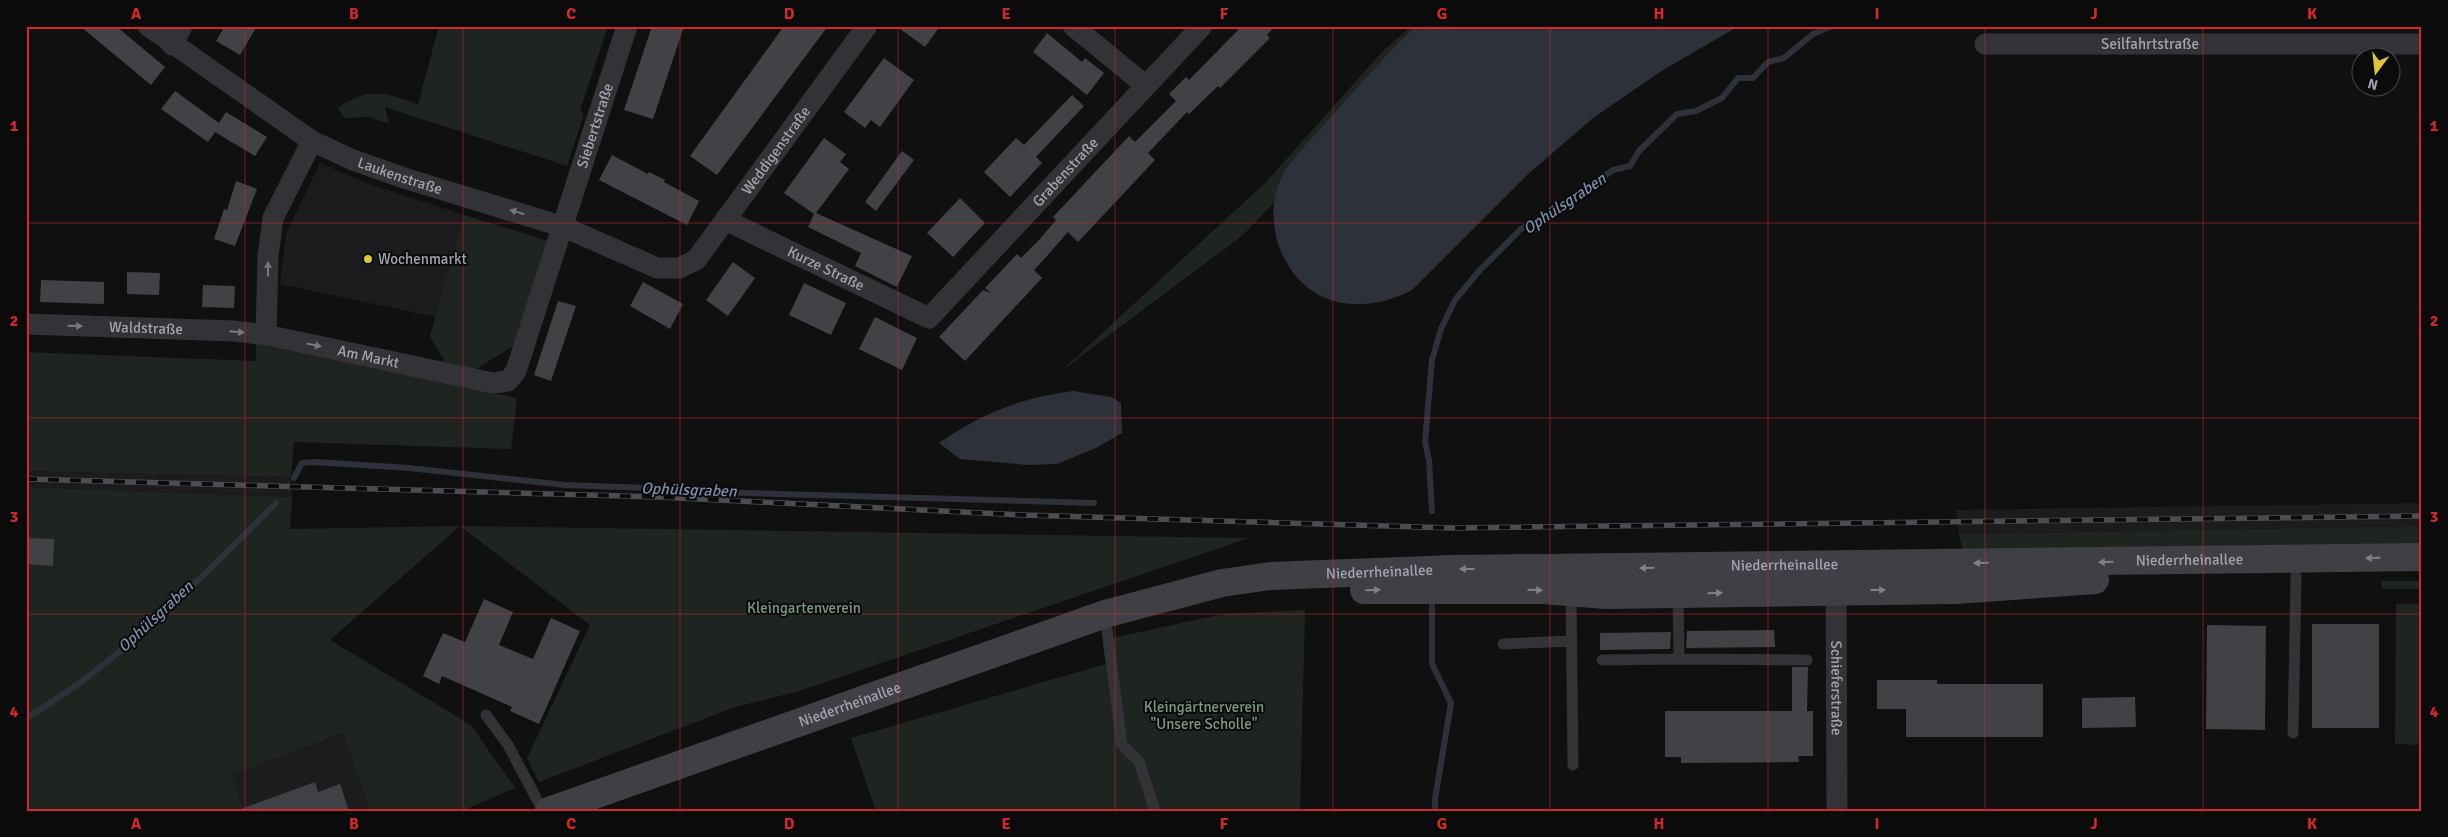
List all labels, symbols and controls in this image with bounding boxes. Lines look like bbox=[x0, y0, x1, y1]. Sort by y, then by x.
text: A bbox=[131, 4, 142, 24]
text: B bbox=[349, 4, 359, 24]
text: C bbox=[566, 4, 576, 24]
text: D bbox=[784, 4, 795, 24]
text: E bbox=[1001, 4, 1011, 24]
text: F bbox=[1220, 4, 1229, 24]
text: G bbox=[1437, 4, 1447, 24]
text: H bbox=[1654, 4, 1664, 24]
text: I bbox=[1874, 4, 1880, 24]
text: J bbox=[2090, 4, 2098, 24]
text: K bbox=[2307, 4, 2317, 24]
street label: Seilfahrtstraße bbox=[2101, 35, 2199, 53]
north arrow bbox=[2350, 48, 2400, 98]
text: N bbox=[2366, 75, 2380, 94]
street label: Siebertstraße bbox=[573, 81, 617, 170]
street label: Weddigenstraße bbox=[738, 103, 814, 198]
text: 1 bbox=[10, 116, 19, 136]
text: 1 bbox=[2430, 116, 2439, 136]
street label: Grabenstraße bbox=[1029, 134, 1102, 210]
street label: Laukenstraße bbox=[355, 153, 444, 198]
water label: Ophülsgraben bbox=[1519, 168, 1611, 239]
one-way arrow bbox=[509, 208, 524, 216]
street label: Kurze Straße bbox=[784, 242, 867, 295]
place label: Wochenmarkt bbox=[378, 250, 467, 268]
marker: Wochenmarkt bbox=[362, 253, 374, 265]
one-way arrow bbox=[264, 261, 272, 277]
text: 2 bbox=[10, 311, 18, 331]
text: 2 bbox=[2430, 311, 2438, 331]
street label: Waldstraße bbox=[109, 318, 183, 338]
one-way arrow bbox=[67, 322, 83, 330]
one-way arrow bbox=[230, 328, 246, 336]
one-way arrow bbox=[306, 341, 321, 349]
street label: Am Markt bbox=[336, 341, 401, 372]
water label: Ophülsgraben bbox=[641, 478, 738, 502]
text: 3 bbox=[10, 507, 18, 527]
text: 3 bbox=[2430, 507, 2438, 527]
street label: Niederrheinallee bbox=[2136, 550, 2243, 570]
one-way arrow bbox=[2365, 554, 2381, 562]
street label: Niederrheinallee bbox=[1731, 555, 1838, 575]
one-way arrow bbox=[2097, 558, 2113, 566]
one-way arrow bbox=[1973, 560, 1989, 568]
street label: Niederrheinallee bbox=[1325, 561, 1434, 583]
one-way arrow bbox=[1639, 564, 1655, 572]
one-way arrow bbox=[1459, 565, 1475, 573]
water label: Ophülsgraben bbox=[114, 576, 198, 657]
one-way arrow bbox=[1365, 586, 1381, 594]
one-way arrow bbox=[1528, 586, 1544, 594]
one-way arrow bbox=[1870, 586, 1886, 594]
one-way arrow bbox=[1707, 589, 1723, 597]
park label: Kleingartenverein bbox=[747, 599, 861, 617]
street label: Schieferstraße bbox=[1827, 641, 1846, 735]
street label: Niederrheinallee bbox=[796, 678, 903, 731]
park label: Kleingärtnerverein "Unsere Scholle" bbox=[1144, 698, 1264, 733]
text: 4 bbox=[10, 702, 19, 722]
text: 4 bbox=[2430, 702, 2439, 722]
text: A bbox=[131, 814, 142, 834]
text: B bbox=[349, 814, 359, 834]
text: C bbox=[566, 814, 576, 834]
text: D bbox=[784, 814, 795, 834]
text: E bbox=[1001, 814, 1011, 834]
text: F bbox=[1220, 814, 1229, 834]
text: G bbox=[1437, 814, 1447, 834]
text: H bbox=[1654, 814, 1664, 834]
text: I bbox=[1874, 814, 1880, 834]
text: J bbox=[2090, 814, 2098, 834]
text: K bbox=[2307, 814, 2317, 834]

